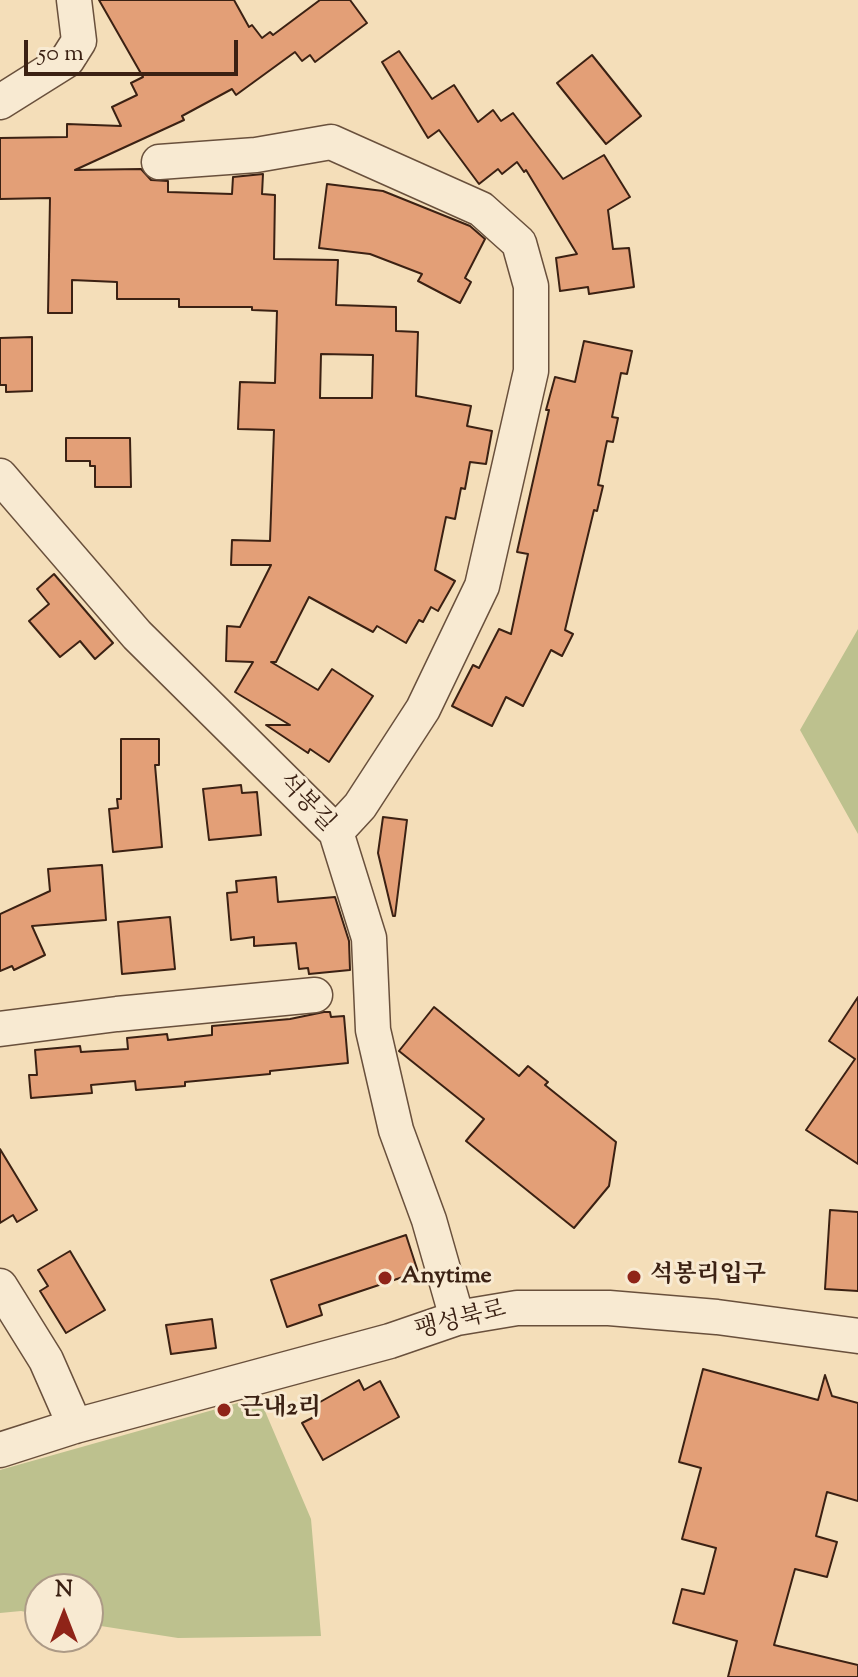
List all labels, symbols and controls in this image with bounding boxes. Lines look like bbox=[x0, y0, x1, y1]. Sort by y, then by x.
scale bar bbox=[28, 24, 242, 74]
text: 50 m bbox=[38, 37, 84, 71]
street label: 석봉길 bbox=[270, 769, 340, 839]
place label: 석봉리입구 bbox=[650, 1263, 766, 1291]
place label: Anytime bbox=[401, 1264, 492, 1292]
marker: 석봉리입구 bbox=[625, 1268, 643, 1286]
marker: Anytime bbox=[376, 1269, 394, 1287]
street label: 팽성북로 bbox=[413, 1297, 509, 1347]
place label: 근내2리 bbox=[240, 1396, 321, 1424]
marker: 근내2리 bbox=[215, 1401, 233, 1419]
north arrow bbox=[24, 1573, 104, 1653]
text: N bbox=[55, 1575, 73, 1607]

